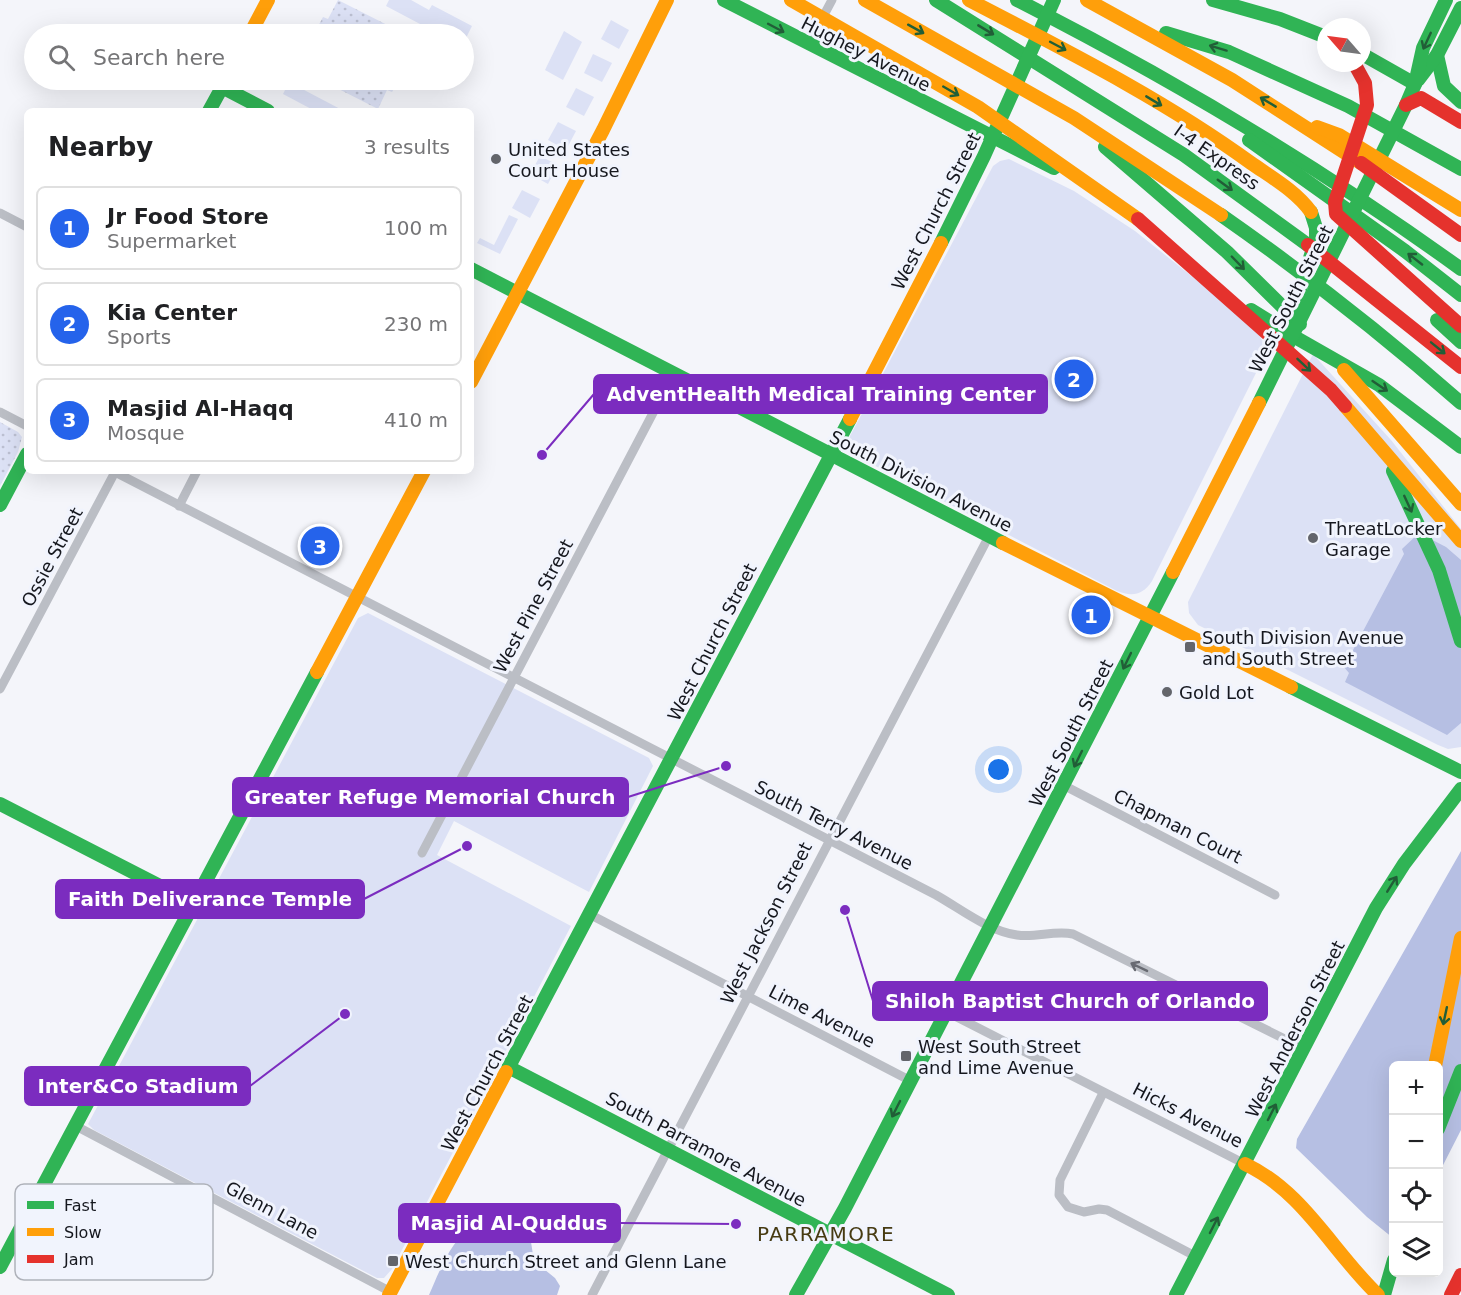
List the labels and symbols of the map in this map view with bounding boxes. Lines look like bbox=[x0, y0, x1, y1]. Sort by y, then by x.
street label: Hughey Avenue bbox=[798, 12, 934, 96]
north arrow bbox=[1317, 18, 1371, 72]
one-way arrow bbox=[766, 23, 784, 34]
one-way arrow bbox=[907, 23, 924, 35]
one-way arrow bbox=[977, 25, 994, 37]
one-way arrow bbox=[1420, 31, 1432, 49]
one-way arrow bbox=[1049, 41, 1067, 53]
one-way arrow bbox=[1209, 42, 1228, 53]
one-way arrow bbox=[942, 86, 959, 98]
one-way arrow bbox=[1145, 95, 1162, 107]
one-way arrow bbox=[1260, 95, 1277, 107]
street label: I-4 Express bbox=[1170, 120, 1264, 194]
street label: West Church Street bbox=[887, 129, 985, 293]
place label: United States Court House bbox=[508, 139, 630, 181]
marker: United States Court House bbox=[489, 152, 503, 166]
one-way arrow bbox=[1217, 179, 1233, 191]
street label: West South Street bbox=[1245, 222, 1337, 376]
one-way arrow bbox=[1407, 252, 1423, 265]
one-way arrow bbox=[1231, 256, 1245, 271]
one-way arrow bbox=[1430, 341, 1446, 354]
pin: 2 bbox=[1054, 356, 1094, 401]
one-way arrow bbox=[1296, 358, 1311, 372]
callout: AdventHealth Medical Training Center bbox=[594, 375, 1047, 413]
one-way arrow bbox=[1371, 380, 1388, 392]
text: AdventHealth Medical Training Center bbox=[606, 382, 1036, 406]
street label: South Division Avenue bbox=[826, 426, 1016, 536]
one-way arrow bbox=[1403, 494, 1415, 512]
street label: Ossie Street bbox=[17, 504, 87, 610]
place label: ThreatLocker Garage bbox=[1324, 518, 1443, 560]
pin: 3 bbox=[300, 524, 340, 568]
marker: ThreatLocker Garage bbox=[1306, 531, 1320, 545]
street label: West Pine Street bbox=[489, 536, 577, 676]
street label: West Church Street bbox=[663, 560, 761, 724]
pin: 1 bbox=[1072, 592, 1110, 638]
place label: South Division Avenue and South Street bbox=[1202, 627, 1404, 669]
marker: South Division Avenue and South Street bbox=[1183, 640, 1197, 654]
one-way arrow bbox=[1121, 651, 1133, 669]
street label: West South Street bbox=[1025, 656, 1117, 810]
place label: Gold Lot bbox=[1179, 682, 1254, 703]
marker: Gold Lot bbox=[1160, 685, 1174, 699]
one-way arrow bbox=[1072, 750, 1084, 768]
your location bbox=[984, 755, 1013, 784]
street label: South Terry Avenue bbox=[751, 776, 917, 874]
callout: Greater Refuge Memorial Church bbox=[233, 778, 628, 816]
text: Greater Refuge Memorial Church bbox=[244, 785, 616, 809]
street label: Chapman Court bbox=[1110, 785, 1246, 867]
street label: West Jackson Street bbox=[716, 839, 816, 1007]
one-way arrow bbox=[1386, 876, 1398, 893]
callout: Faith Deliverance Temple bbox=[56, 880, 364, 918]
text: Faith Deliverance Temple bbox=[68, 887, 352, 911]
street label: West Anderson Street bbox=[1241, 937, 1349, 1121]
one-way arrow bbox=[1131, 960, 1149, 972]
street label: Lime Avenue bbox=[765, 980, 879, 1052]
callout: Shiloh Baptist Church of Orlando bbox=[873, 982, 1267, 1020]
text: Shiloh Baptist Church of Orlando bbox=[885, 989, 1255, 1013]
street label: West Church Street bbox=[437, 991, 537, 1155]
one-way arrow bbox=[1439, 1005, 1450, 1025]
place label: West South Street and Lime Avenue bbox=[918, 1036, 1081, 1078]
marker: West South Street and Lime Avenue bbox=[899, 1049, 913, 1063]
callout: Inter&Co Stadium bbox=[25, 1067, 250, 1105]
text: Inter&Co Stadium bbox=[37, 1074, 239, 1098]
street label: Hicks Avenue bbox=[1129, 1078, 1247, 1152]
street label: South Parramore Avenue bbox=[602, 1087, 810, 1211]
one-way arrow bbox=[890, 1099, 902, 1117]
one-way arrow bbox=[1266, 1104, 1278, 1121]
street label: Glenn Lane bbox=[222, 1177, 322, 1243]
legend bbox=[15, 1184, 213, 1280]
text: Fast bbox=[64, 1196, 96, 1215]
callout: Masjid Al-Quddus bbox=[399, 1204, 620, 1242]
text: Masjid Al-Quddus bbox=[411, 1211, 607, 1235]
one-way arrow bbox=[1208, 1216, 1220, 1234]
district label: PARRAMORE bbox=[757, 1222, 895, 1246]
text: Slow bbox=[64, 1223, 101, 1242]
text: Jam bbox=[63, 1250, 94, 1269]
place label: West Church Street and Glenn Lane bbox=[405, 1251, 727, 1272]
marker: West Church Street and Glenn Lane bbox=[386, 1254, 400, 1268]

